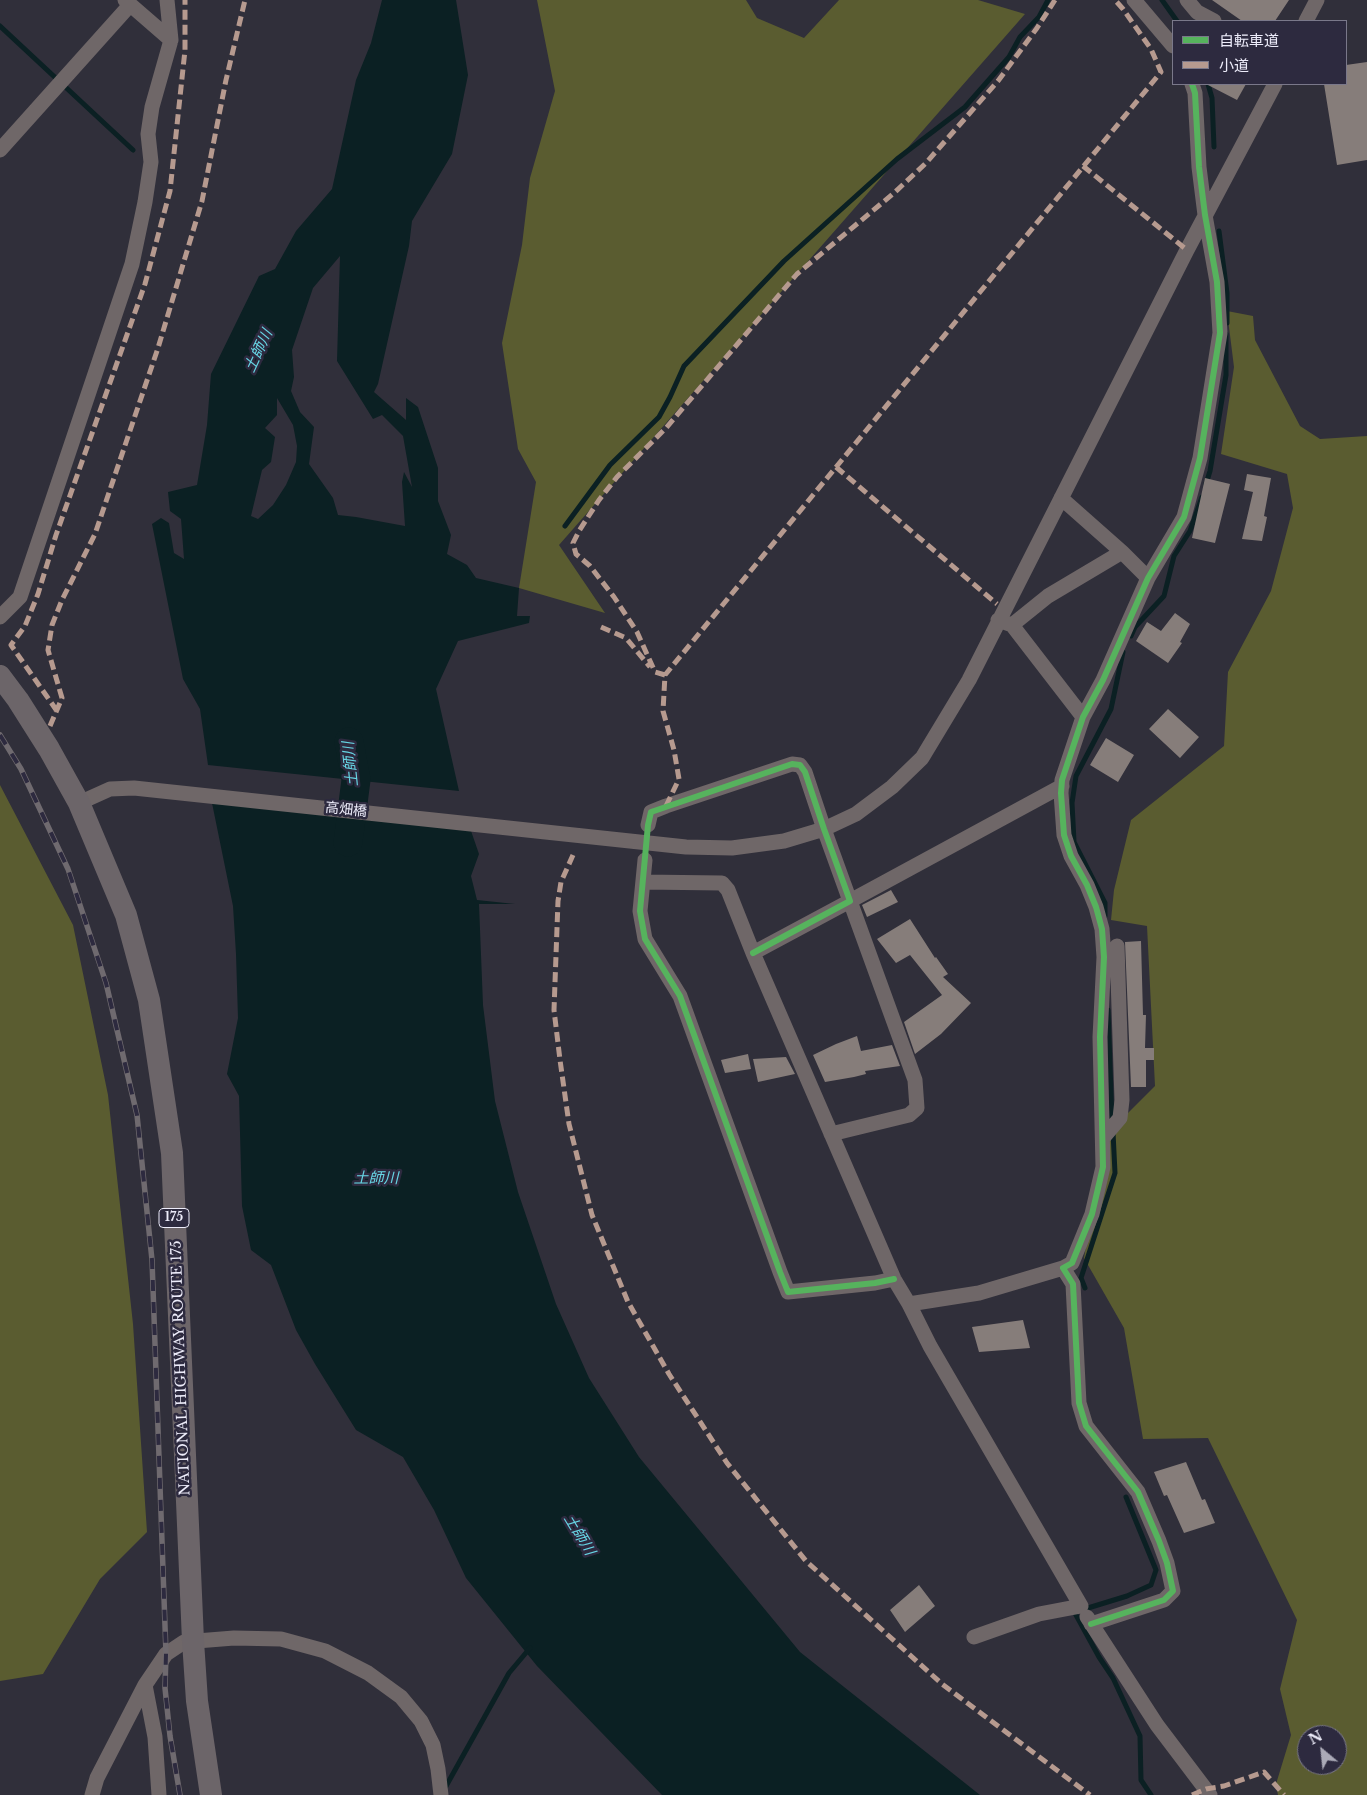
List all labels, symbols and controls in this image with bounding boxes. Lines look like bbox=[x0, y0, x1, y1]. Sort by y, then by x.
legend bbox=[1172, 20, 1347, 85]
text: 自転車道 bbox=[1219, 31, 1279, 50]
text: 小道 bbox=[1219, 56, 1249, 75]
water label: 土師川 bbox=[241, 327, 277, 375]
water label: 土師川 bbox=[340, 741, 362, 787]
street label: 高畑橋 bbox=[324, 799, 368, 821]
water label: 土師川 bbox=[354, 1170, 398, 1188]
road number: 175 bbox=[159, 1208, 189, 1228]
street label: NATIONAL HIGHWAY ROUTE 175 bbox=[168, 1240, 194, 1496]
water label: 土師川 bbox=[560, 1511, 598, 1559]
north arrow bbox=[1297, 1725, 1347, 1775]
text: N bbox=[1305, 1727, 1325, 1749]

